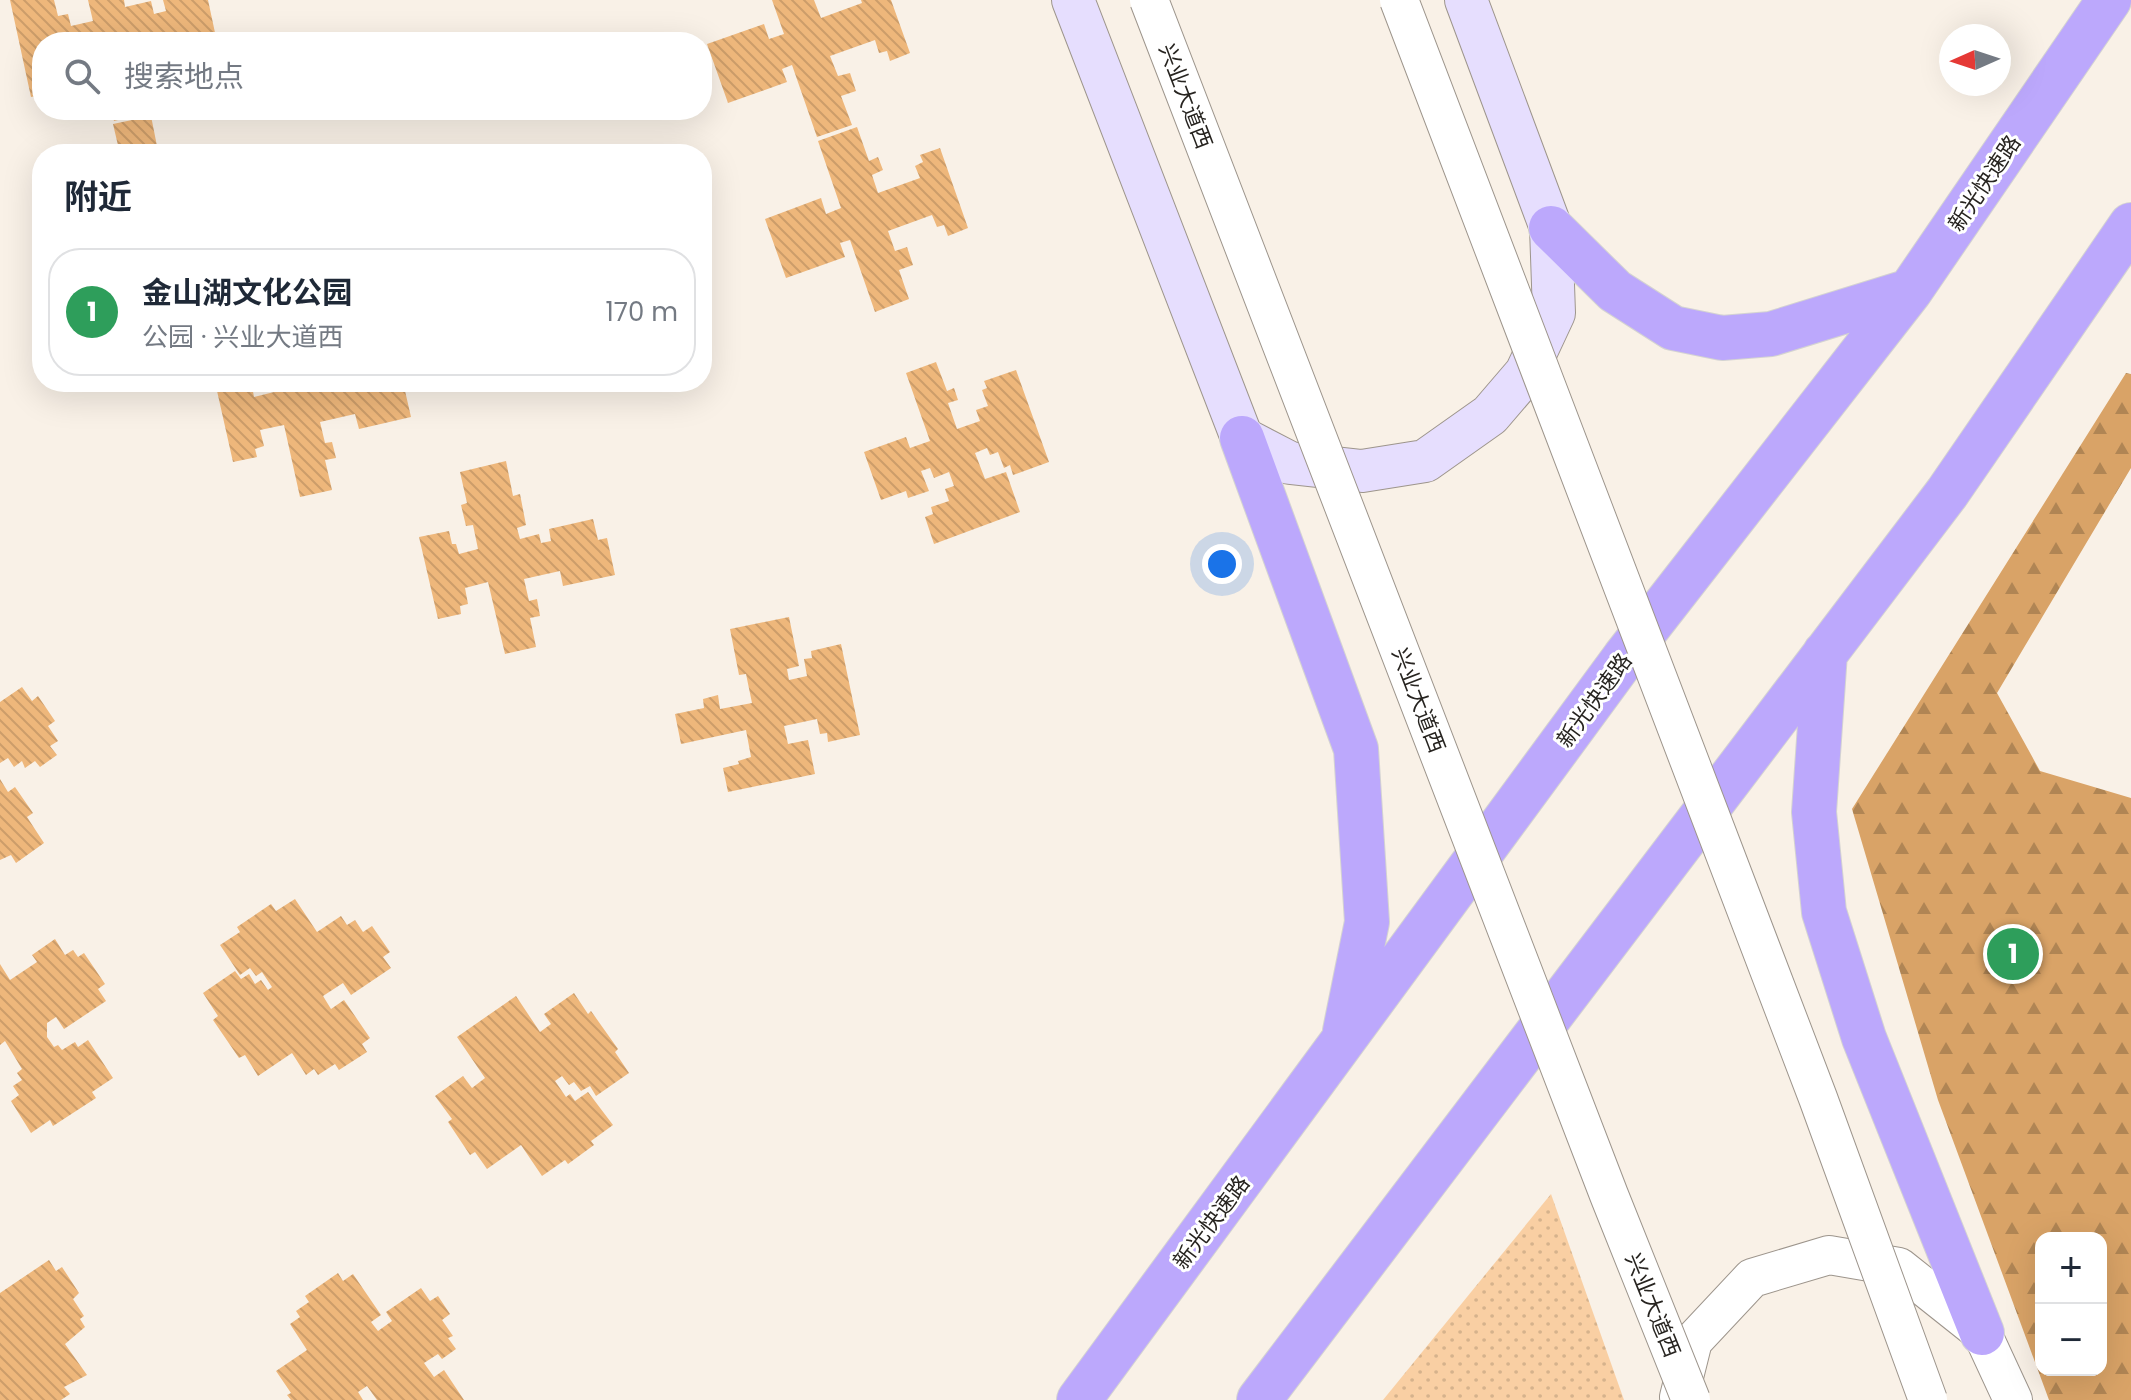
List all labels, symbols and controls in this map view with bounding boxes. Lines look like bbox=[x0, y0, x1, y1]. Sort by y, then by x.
north arrow bbox=[1939, 24, 2011, 96]
search box bbox=[32, 32, 712, 120]
street label: 兴业大道西 bbox=[1151, 39, 1220, 153]
icon: search bbox=[60, 54, 104, 98]
text: 搜索地点 bbox=[124, 55, 244, 98]
street label: 新光快速路 bbox=[1941, 129, 2028, 238]
text: 附近 bbox=[64, 173, 132, 221]
text: 金山湖文化公园 bbox=[142, 271, 352, 314]
text: 1 bbox=[87, 294, 97, 330]
text: 170 m bbox=[605, 294, 678, 330]
text: 公园 · 兴业大道西 bbox=[142, 319, 343, 355]
your location bbox=[1202, 544, 1242, 584]
street label: 兴业大道西 bbox=[1384, 643, 1453, 757]
street label: 新光快速路 bbox=[1550, 647, 1639, 754]
pin: 1 bbox=[1987, 924, 2039, 984]
street label: 新光快速路 bbox=[1166, 1169, 1257, 1276]
map controls bbox=[2035, 1232, 2107, 1376]
button: + bbox=[2035, 1232, 2107, 1304]
street label: 兴业大道西 bbox=[1618, 1248, 1688, 1362]
button: − bbox=[2035, 1304, 2107, 1376]

